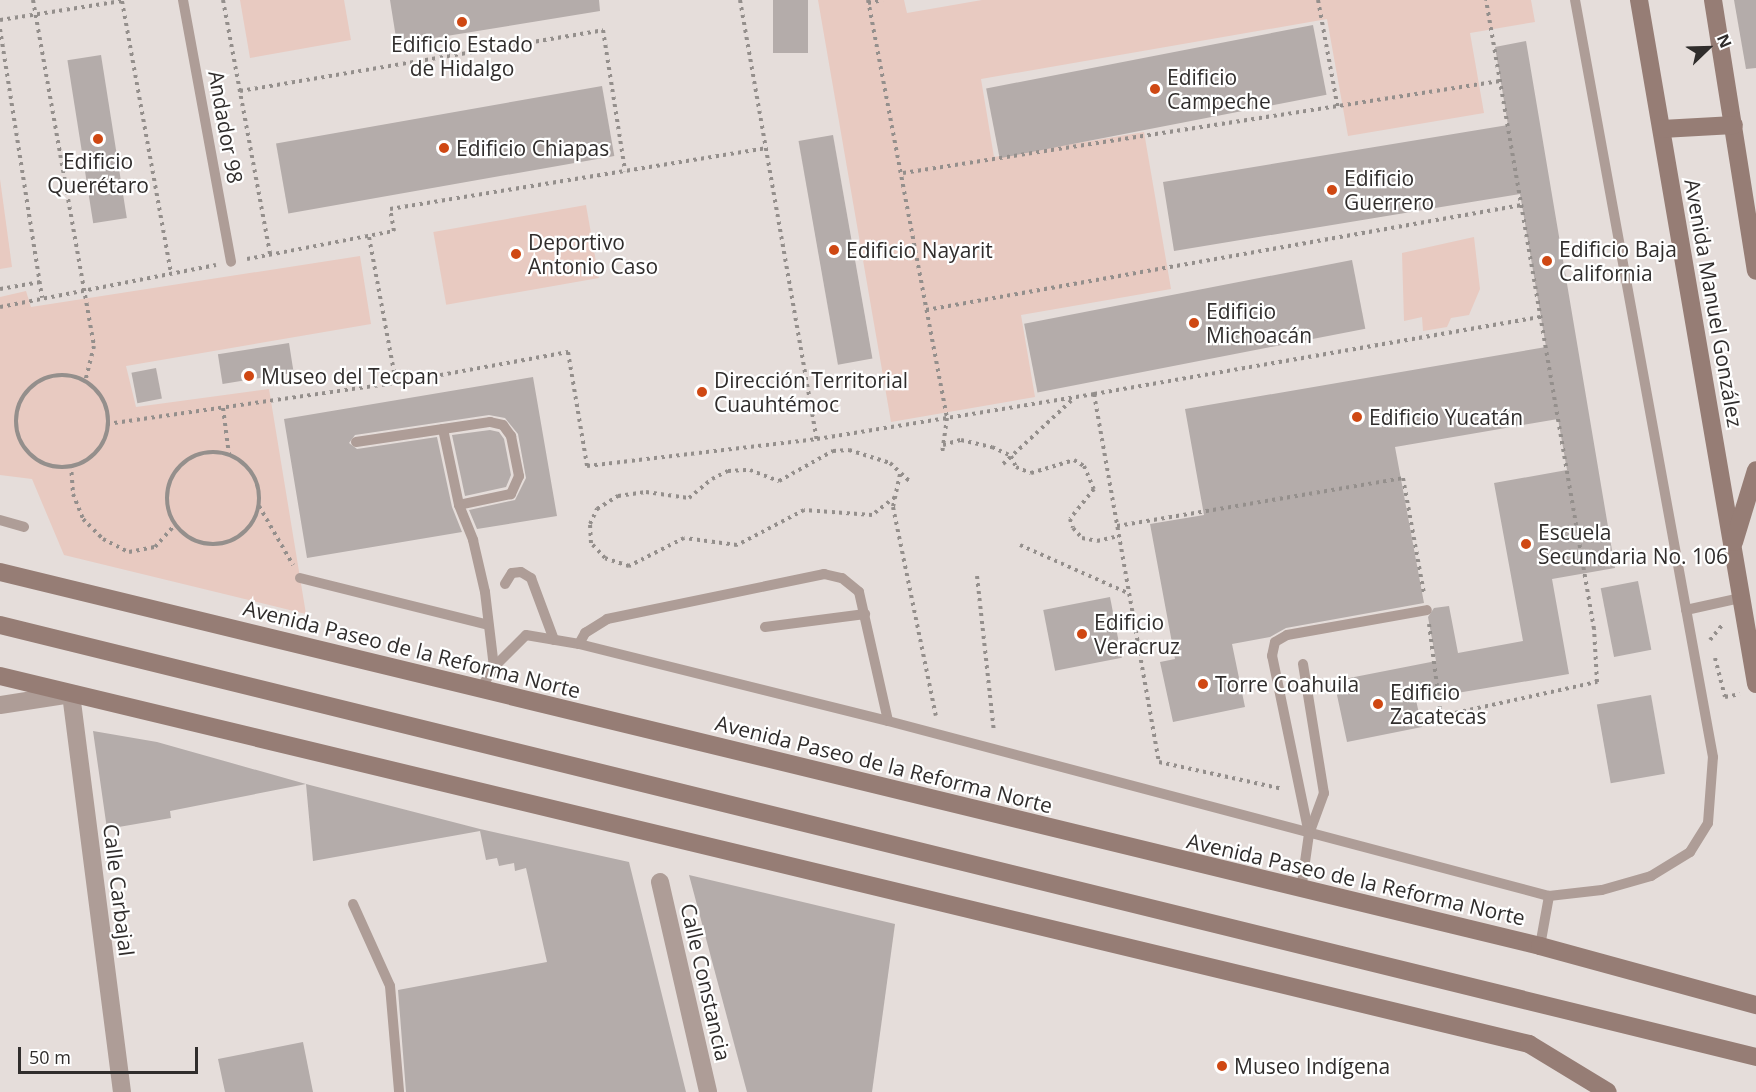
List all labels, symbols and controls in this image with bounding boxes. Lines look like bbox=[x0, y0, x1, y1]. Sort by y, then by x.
marker: Edificio Estado de Hidalgo bbox=[455, 15, 469, 29]
north arrow bbox=[1678, 18, 1738, 78]
place label: Edificio Estado de Hidalgo bbox=[391, 31, 533, 81]
text: N bbox=[1712, 31, 1737, 51]
place label: Edificio Campeche bbox=[1167, 64, 1271, 114]
street label: Andador 98 bbox=[204, 69, 248, 185]
marker: Edificio Campeche bbox=[1148, 82, 1162, 96]
marker: Edificio Querétaro bbox=[91, 132, 105, 146]
place label: Edificio Chiapas bbox=[456, 135, 609, 161]
marker: Edificio Chiapas bbox=[437, 141, 451, 155]
place label: Edificio Querétaro bbox=[47, 148, 149, 198]
place label: Edificio Guerrero bbox=[1344, 165, 1434, 215]
street label: Avenida Manuel González bbox=[1680, 177, 1748, 429]
marker: Edificio Guerrero bbox=[1325, 183, 1339, 197]
place label: Deportivo Antonio Caso bbox=[528, 229, 658, 279]
place label: Edificio Baja California bbox=[1559, 236, 1677, 286]
place label: Edificio Nayarit bbox=[846, 237, 993, 263]
marker: Edificio Nayarit bbox=[827, 243, 841, 257]
marker: Deportivo Antonio Caso bbox=[509, 247, 523, 261]
marker: Edificio Baja California bbox=[1540, 254, 1554, 268]
place label: Edificio Michoacán bbox=[1206, 298, 1312, 348]
marker: Edificio Michoacán bbox=[1187, 316, 1201, 330]
place label: Museo del Tecpan bbox=[261, 363, 439, 389]
place label: Dirección Territorial Cuauhtémoc bbox=[714, 367, 908, 417]
marker: Museo del Tecpan bbox=[242, 369, 256, 383]
marker: Dirección Territorial Cuauhtémoc bbox=[695, 385, 709, 399]
place label: Edificio Yucatán bbox=[1369, 404, 1523, 430]
marker: Edificio Yucatán bbox=[1350, 410, 1364, 424]
place label: Escuela Secundaria No. 106 bbox=[1538, 519, 1728, 569]
marker: Escuela Secundaria No. 106 bbox=[1519, 537, 1533, 551]
street label: Avenida Paseo de la Reforma Norte bbox=[241, 595, 583, 703]
place label: Edificio Veracruz bbox=[1094, 609, 1180, 659]
marker: Edificio Veracruz bbox=[1075, 627, 1089, 641]
place label: Torre Coahuila bbox=[1215, 671, 1359, 697]
marker: Torre Coahuila bbox=[1196, 677, 1210, 691]
place label: Edificio Zacatecas bbox=[1390, 679, 1486, 729]
marker: Edificio Zacatecas bbox=[1371, 697, 1385, 711]
street label: Avenida Paseo de la Reforma Norte bbox=[713, 710, 1055, 818]
street label: Calle Carbajal bbox=[98, 822, 140, 958]
street label: Avenida Paseo de la Reforma Norte bbox=[1184, 828, 1528, 930]
street label: Calle Constancia bbox=[676, 901, 736, 1063]
scale bar bbox=[21, 1035, 201, 1073]
text: 50 m bbox=[29, 1045, 71, 1069]
place label: Museo Indígena bbox=[1234, 1053, 1390, 1079]
marker: Museo Indígena bbox=[1215, 1059, 1229, 1073]

